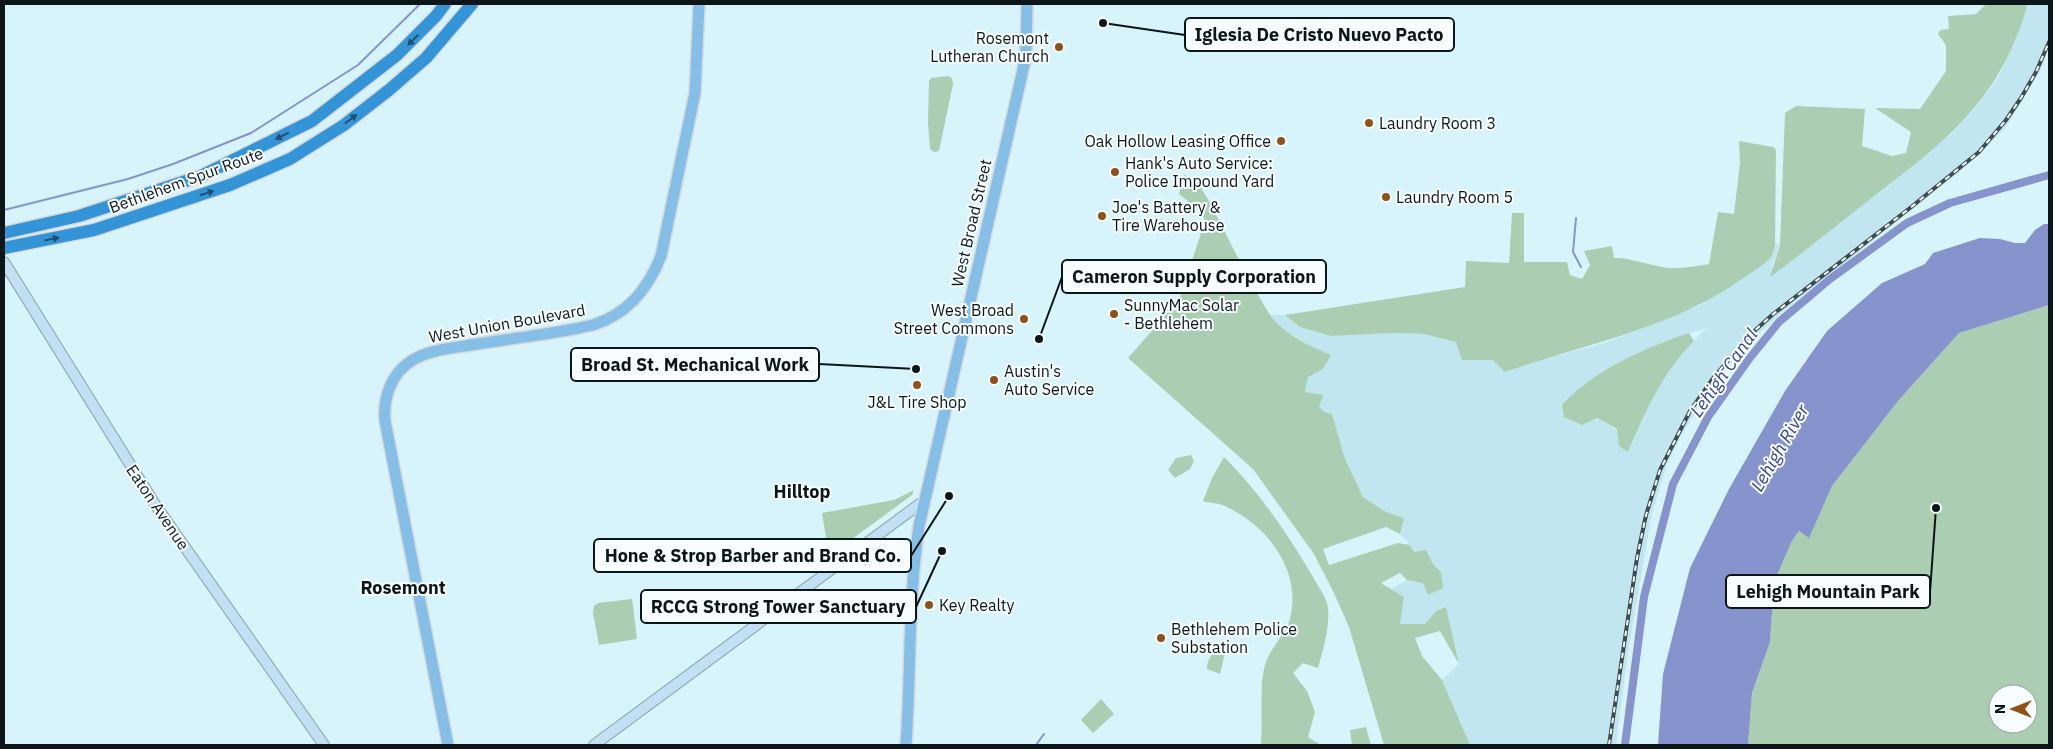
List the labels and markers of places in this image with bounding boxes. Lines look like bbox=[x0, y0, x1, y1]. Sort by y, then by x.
callout: Iglesia De Cristo Nuevo Pacto bbox=[1185, 18, 1454, 51]
place label: Rosemont Lutheran Church bbox=[930, 28, 1049, 66]
marker: Rosemont Lutheran Church bbox=[1053, 41, 1065, 53]
place label: Laundry Room 3 bbox=[1379, 113, 1496, 133]
marker: Laundry Room 3 bbox=[1363, 117, 1375, 129]
place label: Oak Hollow Leasing Office bbox=[1084, 131, 1271, 151]
marker: Oak Hollow Leasing Office bbox=[1275, 135, 1287, 147]
place label: Hank's Auto Service: Police Impound Yard bbox=[1125, 153, 1274, 191]
marker: Hank's Auto Service: Police Impound Yard bbox=[1109, 166, 1121, 178]
place label: Laundry Room 5 bbox=[1396, 187, 1513, 207]
marker: Laundry Room 5 bbox=[1380, 191, 1392, 203]
place label: Joe's Battery & Tire Warehouse bbox=[1112, 197, 1225, 235]
marker: Joe's Battery & Tire Warehouse bbox=[1096, 210, 1108, 222]
callout: Cameron Supply Corporation bbox=[1062, 260, 1326, 293]
place label: SunnyMac Solar - Bethlehem bbox=[1124, 295, 1239, 333]
place label: West Broad Street Commons bbox=[894, 300, 1014, 338]
marker: SunnyMac Solar - Bethlehem bbox=[1108, 308, 1120, 320]
marker: West Broad Street Commons bbox=[1018, 313, 1030, 325]
callout: Broad St. Mechanical Work bbox=[571, 348, 819, 381]
place label: Austin's Auto Service bbox=[1004, 361, 1095, 399]
marker: Austin's Auto Service bbox=[988, 374, 1000, 386]
marker: J&L Tire Shop bbox=[911, 379, 923, 391]
place label: J&L Tire Shop bbox=[867, 392, 967, 412]
callout: Hone & Strop Barber and Brand Co. bbox=[594, 539, 911, 572]
callout: Lehigh Mountain Park bbox=[1726, 575, 1930, 608]
callout: RCCG Strong Tower Sanctuary bbox=[641, 590, 916, 623]
place label: Key Realty bbox=[939, 595, 1014, 615]
marker: Key Realty bbox=[923, 599, 935, 611]
place label: Bethlehem Police Substation bbox=[1171, 619, 1297, 657]
marker: Bethlehem Police Substation bbox=[1155, 632, 1167, 644]

